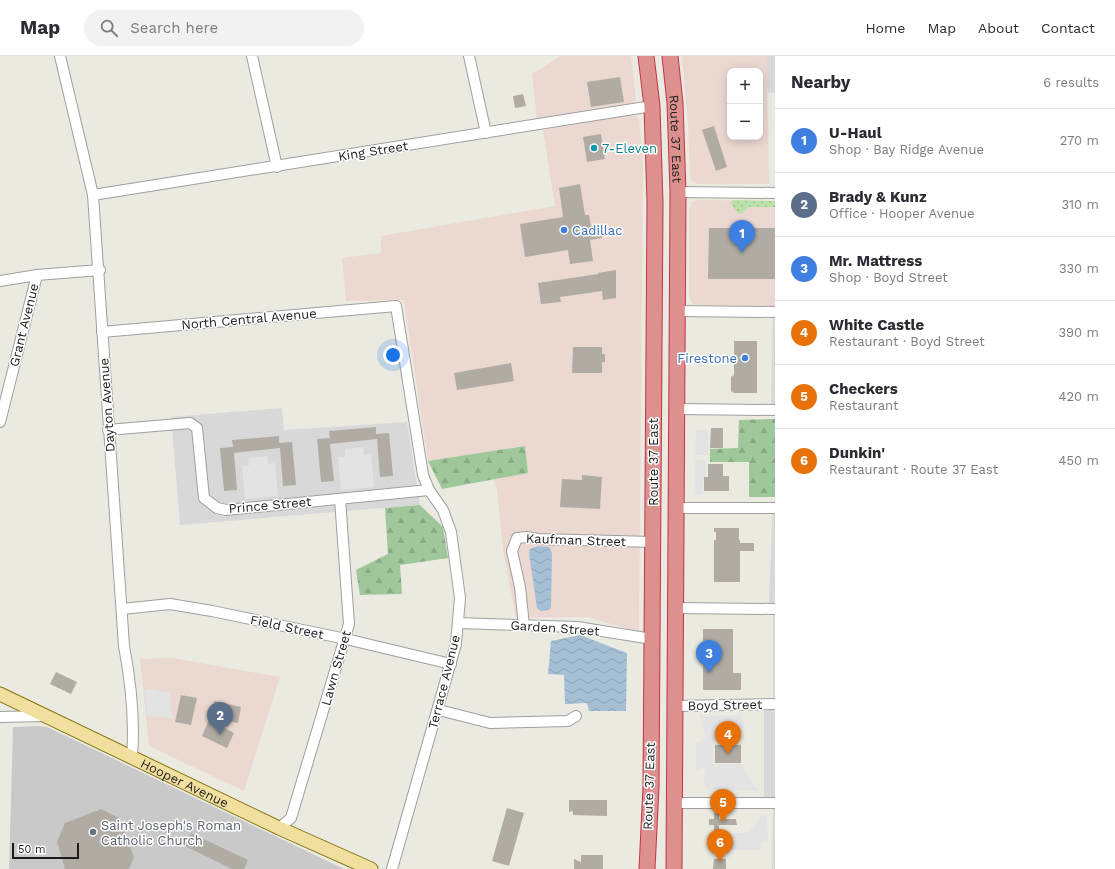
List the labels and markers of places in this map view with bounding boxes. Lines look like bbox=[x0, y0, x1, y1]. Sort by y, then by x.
place label: 7-Eleven bbox=[602, 141, 657, 156]
marker: 7-Eleven bbox=[589, 143, 599, 153]
pin: 1 bbox=[729, 220, 755, 253]
place label: Cadillac bbox=[572, 223, 622, 238]
marker: Cadillac bbox=[559, 225, 569, 235]
place label: Firestone bbox=[677, 351, 737, 366]
marker: Firestone bbox=[740, 353, 750, 363]
pin: 3 bbox=[696, 640, 722, 673]
pin: 2 bbox=[207, 702, 233, 735]
pin: 4 bbox=[715, 721, 741, 754]
pin: 5 bbox=[710, 789, 736, 822]
place label: Saint Joseph's Roman Catholic Church bbox=[101, 818, 241, 848]
marker: Saint Joseph's Roman Catholic Church bbox=[88, 827, 98, 837]
pin: 6 bbox=[707, 829, 733, 862]

